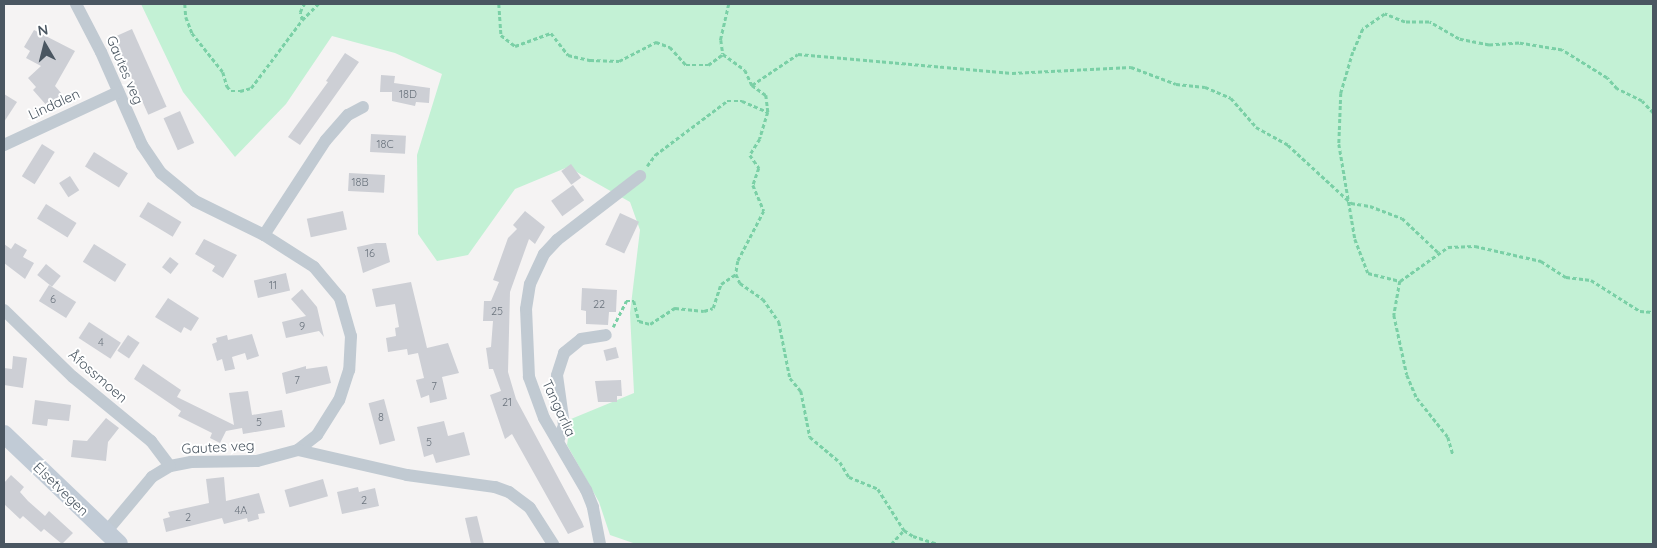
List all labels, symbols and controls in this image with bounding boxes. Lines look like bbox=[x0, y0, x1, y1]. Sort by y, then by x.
north arrow bbox=[20, 20, 70, 70]
text: N bbox=[37, 21, 49, 40]
street label: Gautes veg bbox=[103, 33, 147, 107]
street label: Lindalen bbox=[26, 85, 82, 123]
house number: 18D bbox=[399, 87, 417, 101]
house number: 18C bbox=[376, 137, 394, 151]
house number: 18B bbox=[351, 175, 369, 189]
house number: 16 bbox=[365, 246, 375, 260]
house number: 11 bbox=[269, 278, 277, 292]
house number: 6 bbox=[50, 292, 56, 306]
house number: 22 bbox=[593, 297, 605, 311]
house number: 25 bbox=[491, 304, 503, 318]
house number: 9 bbox=[299, 319, 305, 333]
house number: 4 bbox=[98, 335, 104, 349]
street label: Åfossmoen bbox=[65, 346, 131, 406]
house number: 7 bbox=[294, 373, 300, 387]
street label: Tangarlia bbox=[539, 377, 579, 439]
house number: 7 bbox=[431, 379, 437, 393]
house number: 21 bbox=[502, 395, 512, 409]
house number: 8 bbox=[378, 410, 384, 424]
house number: 5 bbox=[256, 415, 262, 429]
house number: 5 bbox=[426, 435, 432, 449]
street label: Gautes veg bbox=[181, 437, 255, 457]
street label: Elsetvegen bbox=[30, 459, 92, 519]
house number: 2 bbox=[361, 493, 367, 507]
house number: 4A bbox=[235, 503, 247, 517]
house number: 2 bbox=[185, 510, 191, 524]

